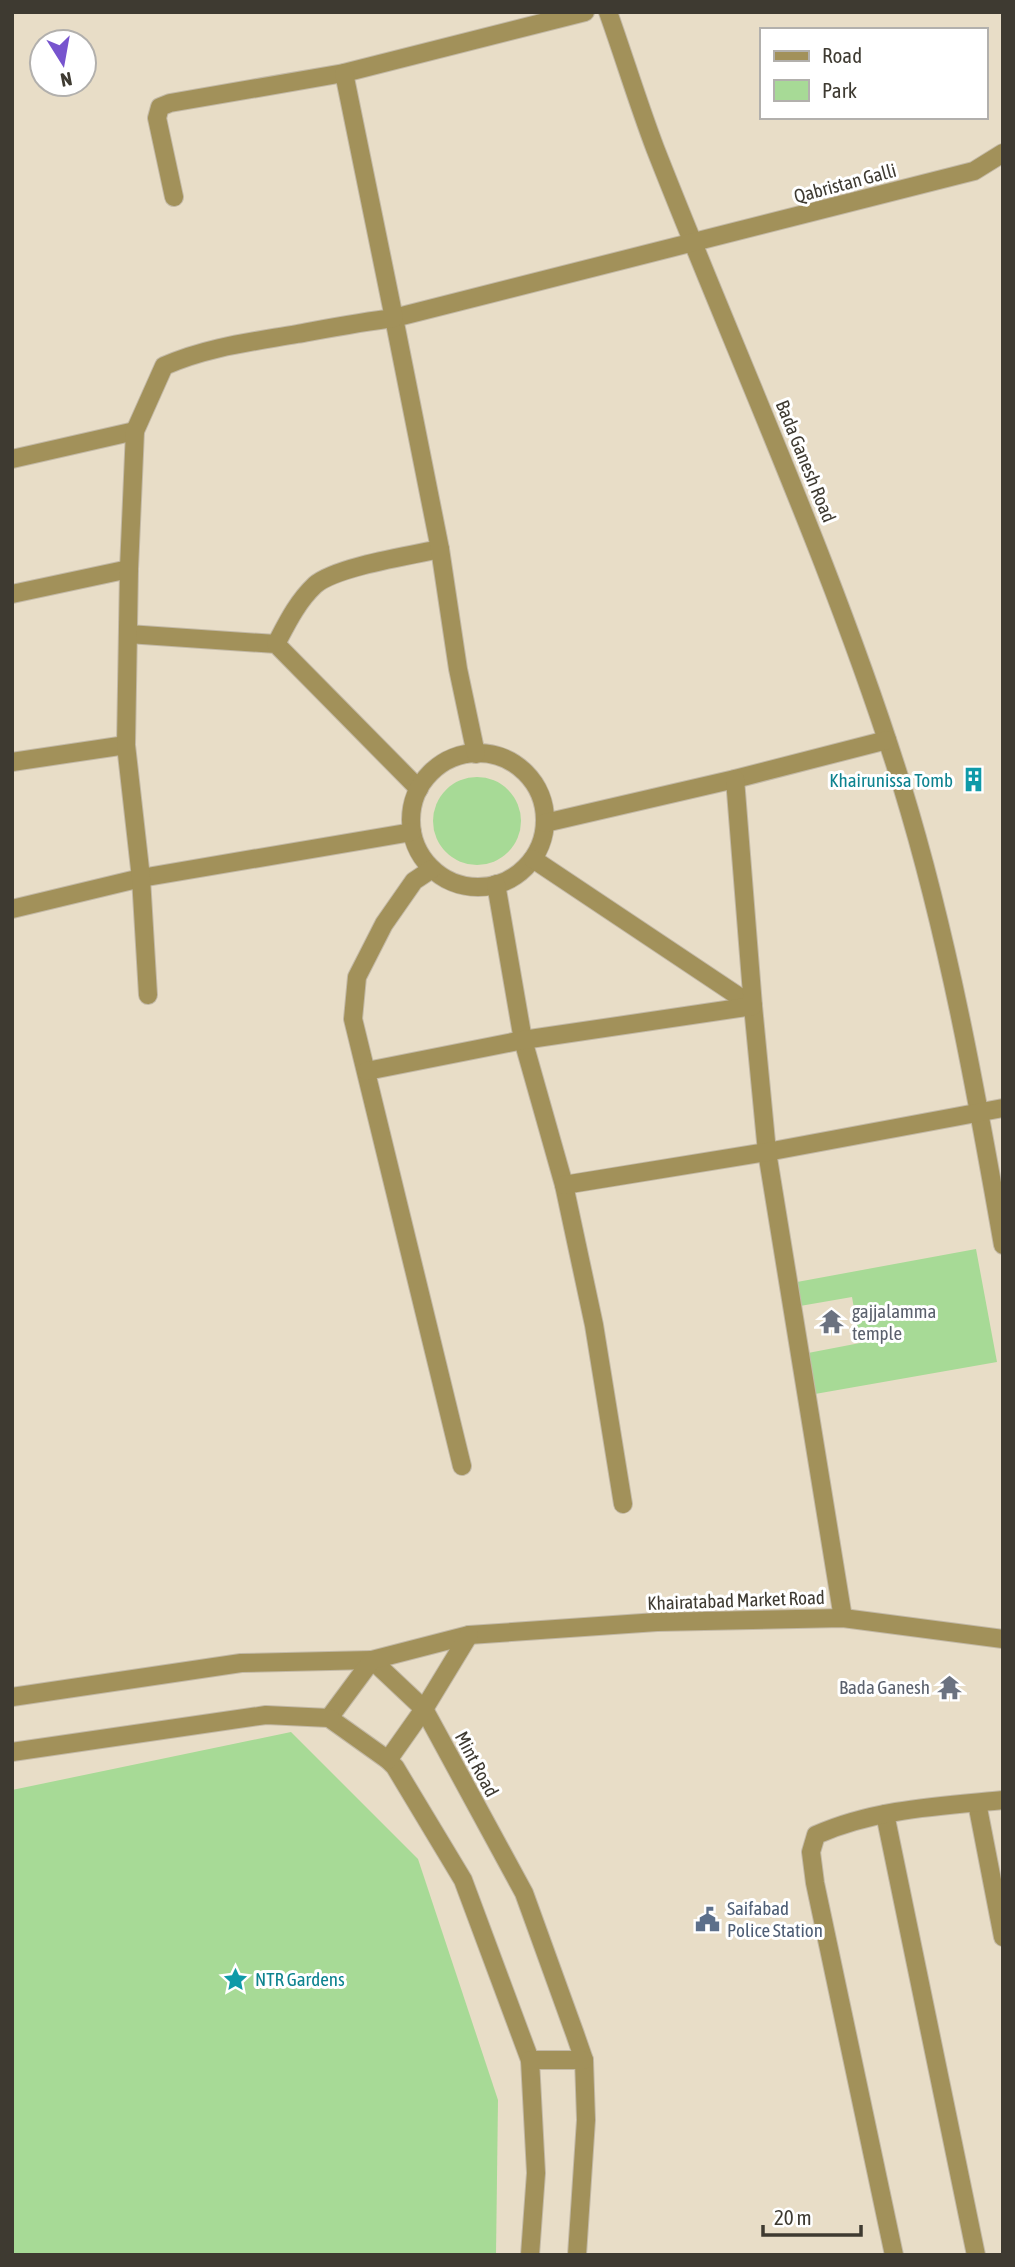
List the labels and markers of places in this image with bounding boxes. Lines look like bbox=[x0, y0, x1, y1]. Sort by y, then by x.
building icon: Khairunissa Tomb bbox=[959, 766, 987, 794]
place label: Khairunissa Tomb bbox=[829, 769, 953, 791]
place label: gajjalamma temple bbox=[852, 1300, 936, 1344]
temple icon: gajjalamma temple bbox=[818, 1308, 846, 1336]
temple icon: Bada Ganesh bbox=[936, 1673, 964, 1701]
place label: Bada Ganesh bbox=[839, 1676, 930, 1698]
place label: Saifabad Police Station bbox=[727, 1897, 823, 1941]
public building icon: Saifabad Police Station bbox=[693, 1905, 721, 1933]
place icon: NTR Gardens bbox=[221, 1965, 249, 1993]
place label: NTR Gardens bbox=[255, 1968, 345, 1990]

